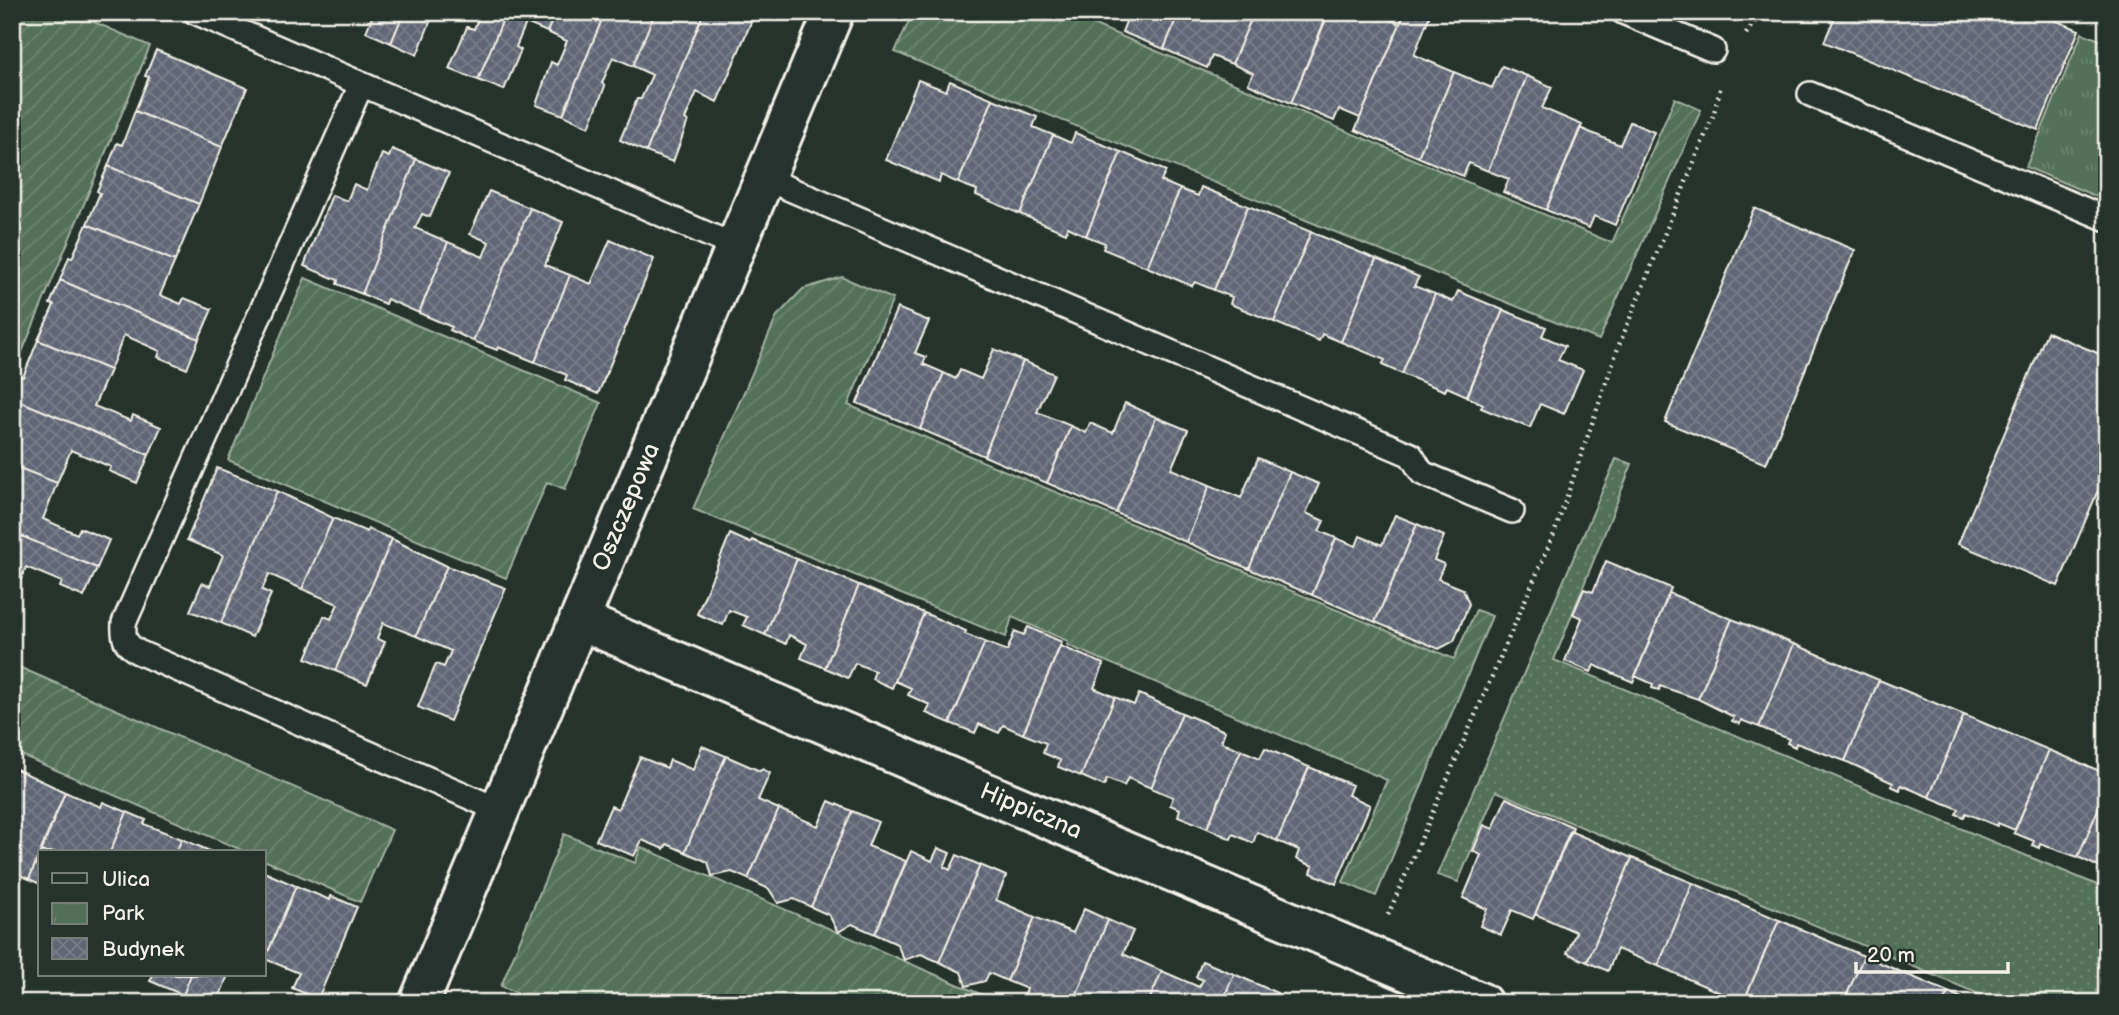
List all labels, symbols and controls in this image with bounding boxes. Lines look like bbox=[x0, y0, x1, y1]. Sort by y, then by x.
street label: Oszczepowa bbox=[586, 439, 666, 575]
street label: Hippiczna bbox=[976, 777, 1086, 845]
legend bbox=[38, 850, 266, 976]
text: Ulica bbox=[102, 867, 150, 892]
text: Park bbox=[102, 901, 145, 926]
scale bar bbox=[1856, 931, 2009, 975]
text: Budynek bbox=[102, 937, 185, 962]
text: 20 m bbox=[1867, 943, 1915, 968]

